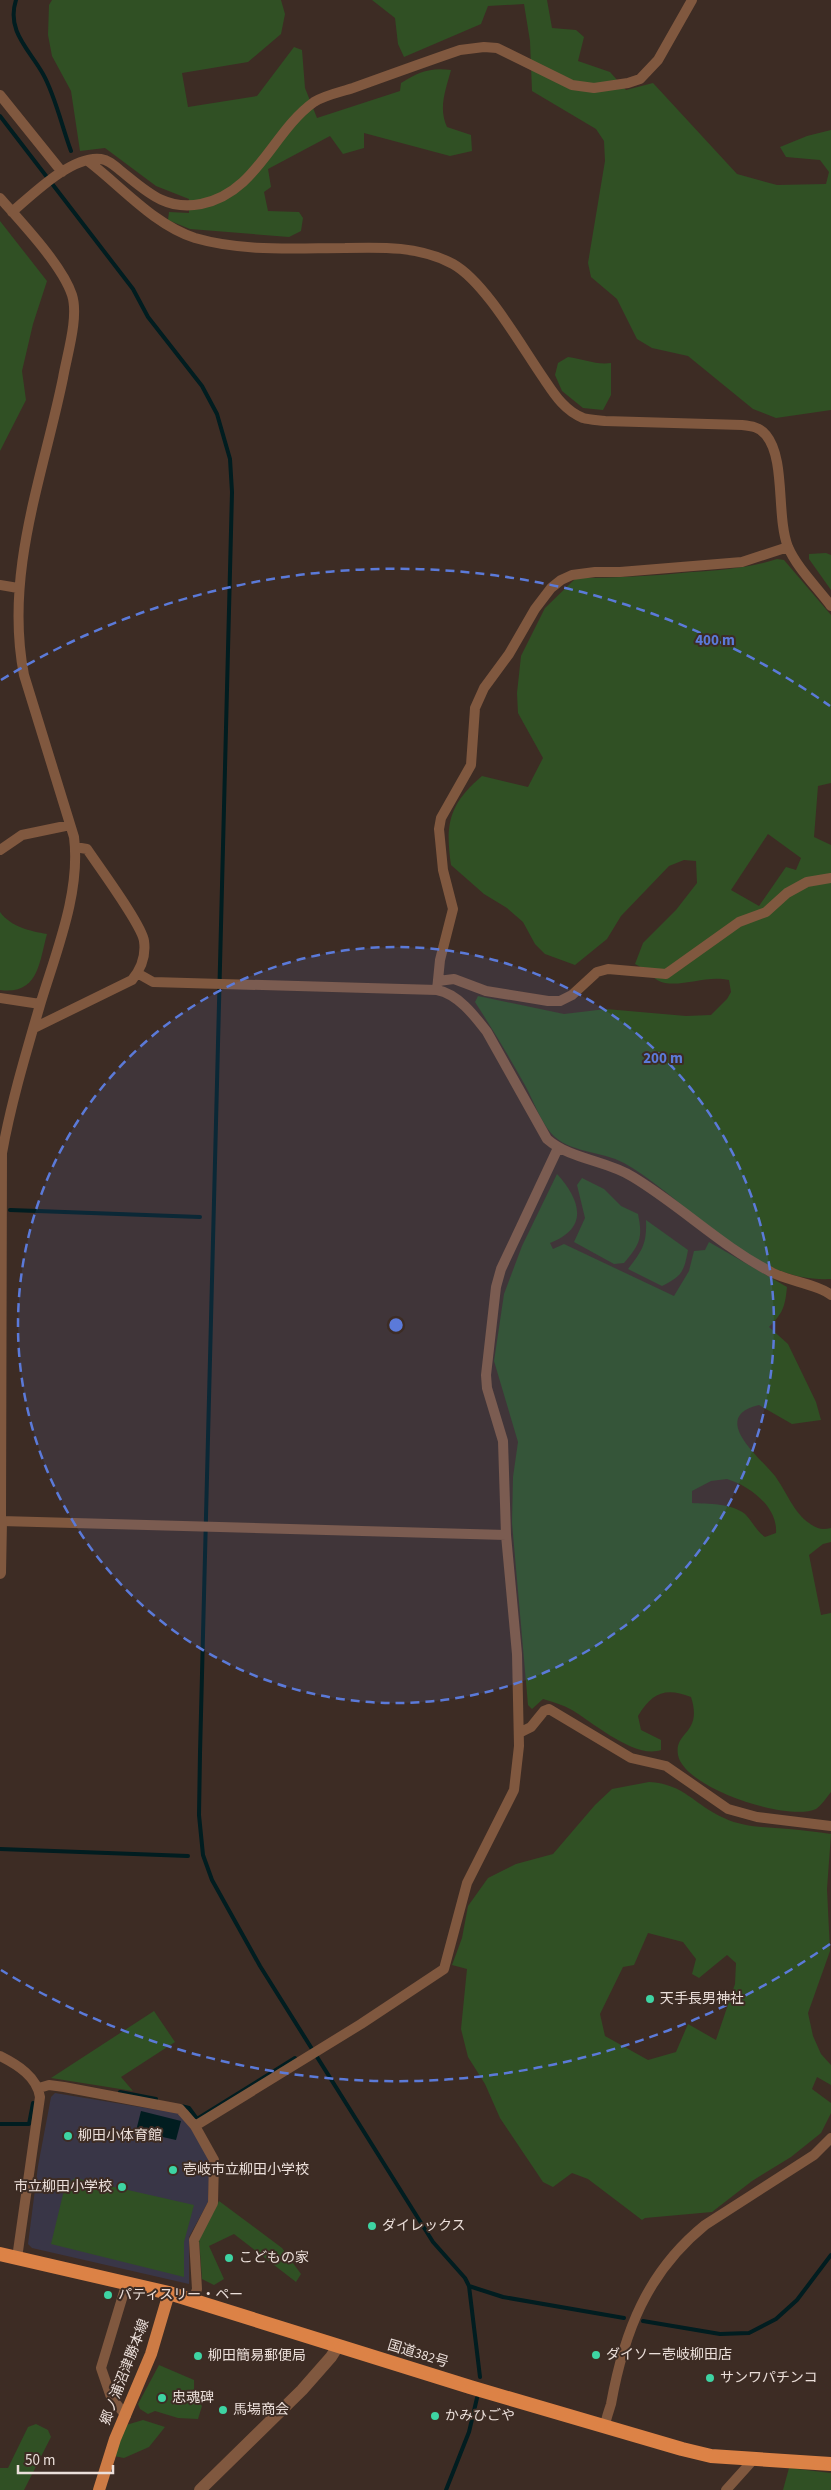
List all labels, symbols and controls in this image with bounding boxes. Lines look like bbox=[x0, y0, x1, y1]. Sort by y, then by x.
text: 400 m bbox=[695, 630, 735, 651]
text: 200 m bbox=[643, 1048, 683, 1069]
centre of rings bbox=[387, 1316, 405, 1334]
place label: 天手長男神社 bbox=[660, 1989, 744, 2009]
marker: 天手長男神社 bbox=[644, 1993, 656, 2005]
place label: 柳田小体育館 bbox=[78, 2126, 162, 2146]
marker: 柳田小体育館 bbox=[62, 2130, 74, 2142]
place label: 壱岐市立柳田小学校 bbox=[183, 2160, 309, 2180]
marker: 壱岐市立柳田小学校 bbox=[167, 2164, 179, 2176]
place label: 市立柳田小学校 bbox=[14, 2177, 112, 2197]
marker: 市立柳田小学校 bbox=[116, 2181, 128, 2193]
place label: ダイレックス bbox=[382, 2216, 466, 2236]
marker: ダイレックス bbox=[366, 2220, 378, 2232]
place label: こどもの家 bbox=[239, 2248, 309, 2268]
marker: こどもの家 bbox=[223, 2252, 235, 2264]
place label: パティスリー・ペー bbox=[118, 2285, 243, 2305]
marker: パティスリー・ペー bbox=[102, 2289, 114, 2301]
street label: 郷ノ浦沼津勝本線 bbox=[96, 2316, 154, 2428]
street label: 国道382号 bbox=[385, 2335, 451, 2373]
place label: ダイソー壱岐柳田店 bbox=[606, 2345, 732, 2365]
place label: 柳田簡易郵便局 bbox=[208, 2346, 306, 2366]
marker: ダイソー壱岐柳田店 bbox=[590, 2349, 602, 2361]
marker: 柳田簡易郵便局 bbox=[192, 2350, 204, 2362]
place label: サンワパチンコ bbox=[720, 2368, 818, 2388]
marker: サンワパチンコ bbox=[704, 2372, 716, 2384]
place label: 忠魂碑 bbox=[172, 2388, 214, 2408]
marker: 忠魂碑 bbox=[156, 2392, 168, 2404]
place label: 馬場商会 bbox=[233, 2400, 289, 2420]
marker: 馬場商会 bbox=[217, 2404, 229, 2416]
place label: かみひごや bbox=[445, 2406, 515, 2426]
marker: かみひごや bbox=[429, 2410, 441, 2422]
scale bar bbox=[18, 2442, 112, 2474]
text: 50 m bbox=[25, 2450, 55, 2471]

